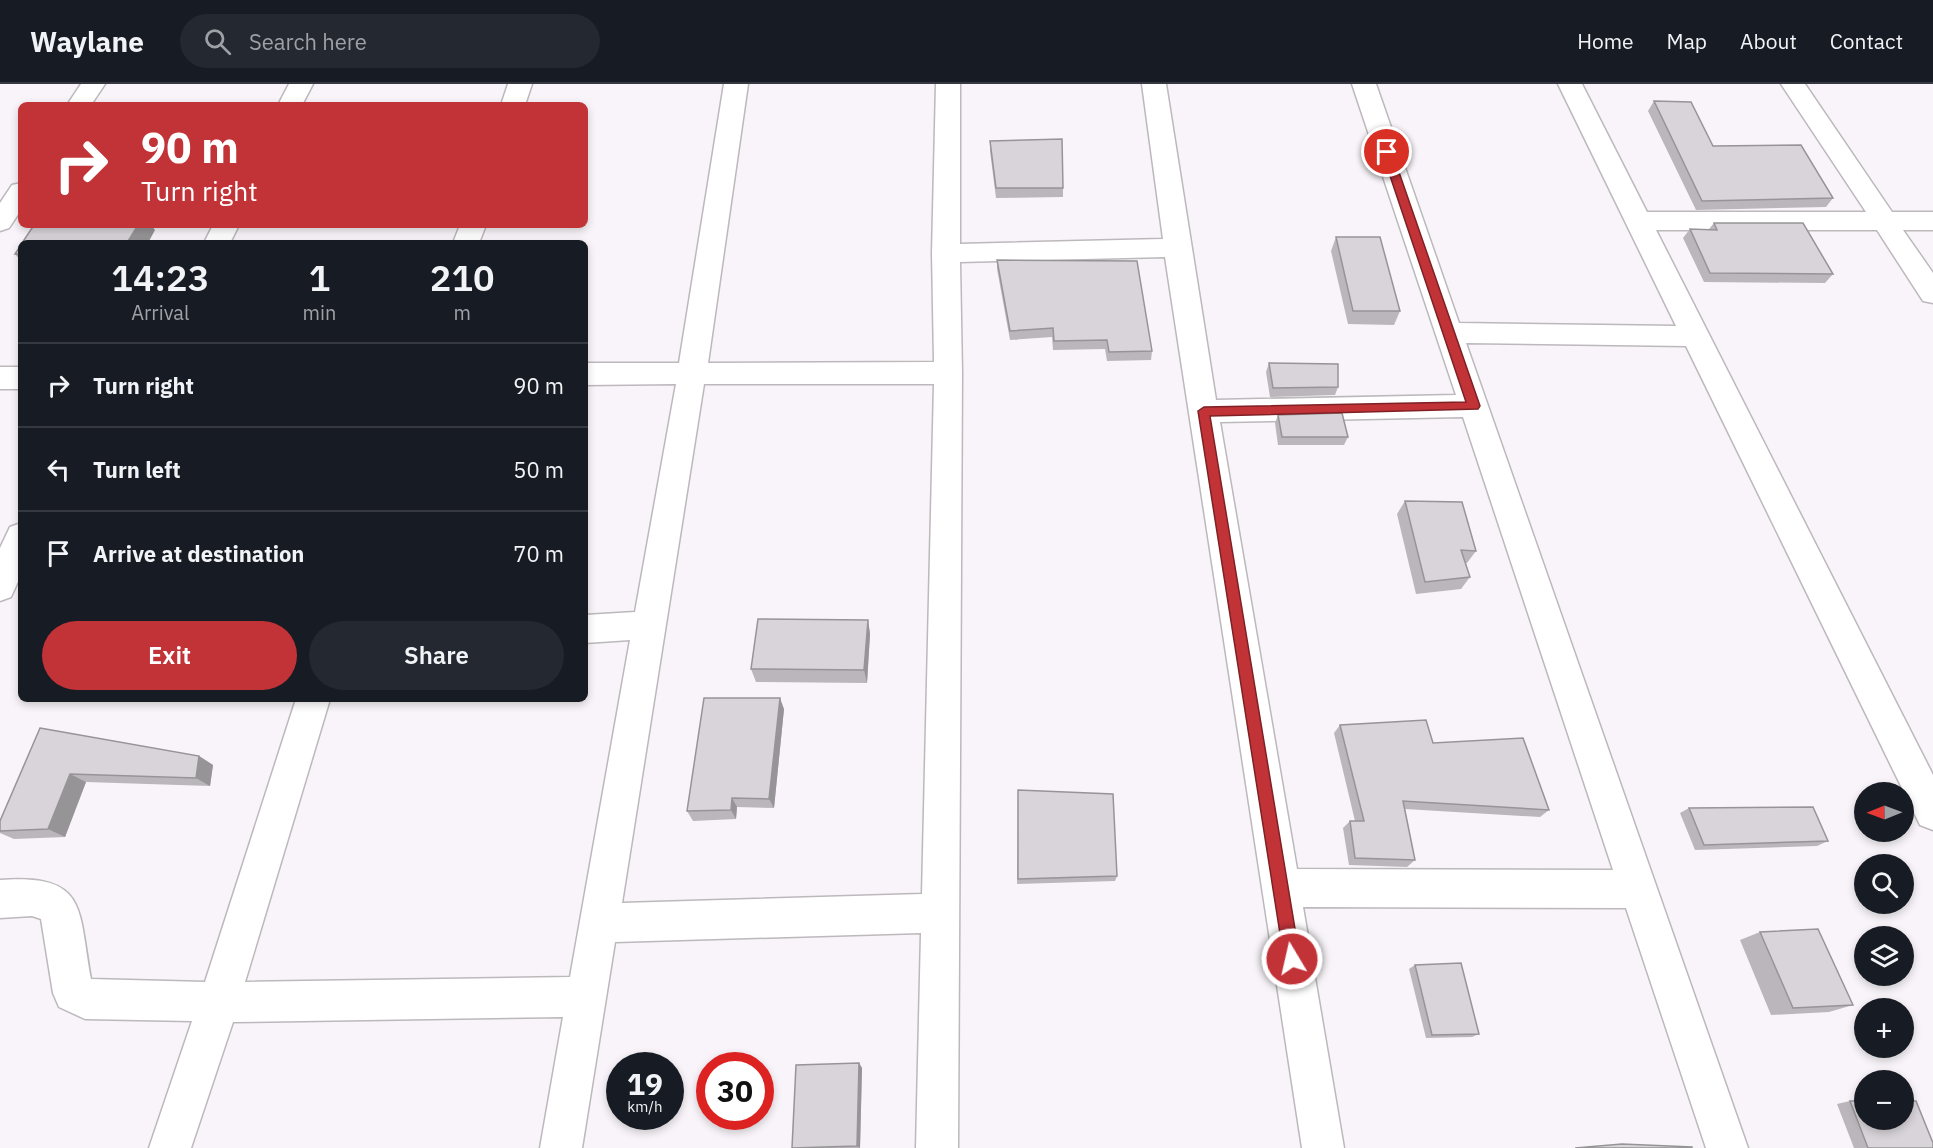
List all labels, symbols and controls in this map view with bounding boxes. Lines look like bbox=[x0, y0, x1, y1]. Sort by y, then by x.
search box bbox=[180, 14, 600, 68]
text: Waylane bbox=[30, 23, 144, 60]
icon: search bbox=[201, 25, 234, 58]
text: Search here bbox=[249, 27, 367, 56]
text: Home bbox=[1577, 27, 1634, 55]
text: Map bbox=[1667, 27, 1707, 55]
text: About bbox=[1740, 27, 1797, 55]
text: Contact bbox=[1830, 27, 1903, 55]
text: 90 m bbox=[141, 120, 239, 175]
icon: right bbox=[42, 126, 120, 204]
pin bbox=[1361, 126, 1412, 177]
icon: arrive bbox=[1370, 135, 1403, 168]
text: Turn right bbox=[141, 173, 258, 208]
text: 14:23 bbox=[111, 254, 209, 301]
text: 1 bbox=[309, 254, 330, 301]
text: 210 bbox=[430, 254, 495, 301]
text: Arrival bbox=[131, 299, 189, 326]
text: min bbox=[303, 299, 336, 326]
text: m bbox=[453, 299, 471, 326]
icon: right bbox=[42, 369, 75, 402]
text: Turn right bbox=[93, 371, 194, 400]
text: 90 m bbox=[513, 371, 564, 400]
icon: left bbox=[42, 453, 75, 486]
text: Turn left bbox=[93, 455, 181, 484]
text: 50 m bbox=[513, 455, 564, 484]
icon: arrive bbox=[42, 537, 75, 570]
text: Arrive at destination bbox=[93, 539, 304, 568]
text: 70 m bbox=[513, 539, 564, 568]
button: Exit bbox=[42, 621, 297, 690]
button: Share bbox=[309, 621, 564, 690]
north arrow bbox=[1854, 782, 1914, 842]
map controls bbox=[1854, 782, 1914, 1130]
button: search bbox=[1854, 854, 1914, 914]
button: layers bbox=[1854, 926, 1914, 986]
position arrow bbox=[1260, 927, 1324, 991]
button: + bbox=[1854, 998, 1914, 1058]
speed limit sign: 30 bbox=[696, 1052, 774, 1130]
text: 19 bbox=[627, 1064, 663, 1103]
button: − bbox=[1854, 1070, 1914, 1130]
text: km/h bbox=[627, 1097, 663, 1116]

